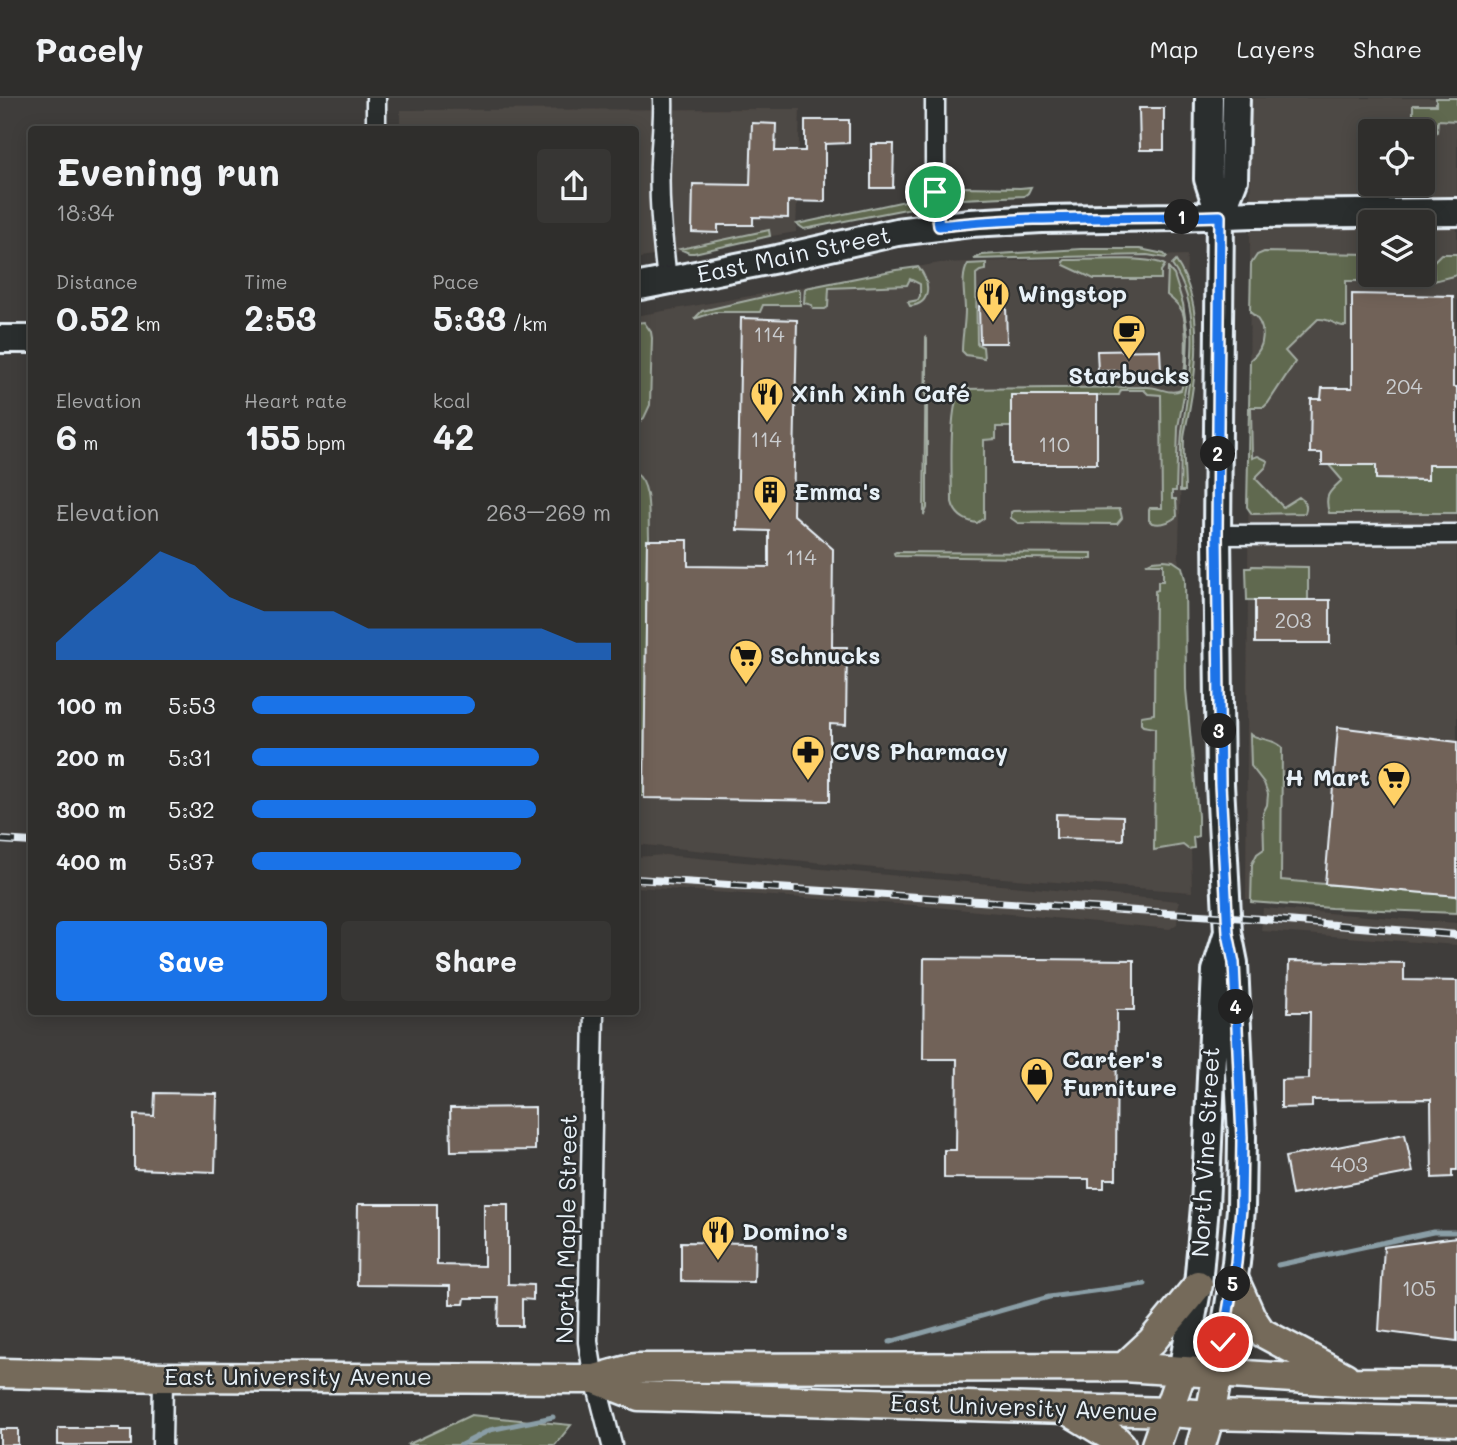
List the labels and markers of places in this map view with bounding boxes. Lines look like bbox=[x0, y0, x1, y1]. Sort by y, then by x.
pin bbox=[905, 162, 965, 222]
pin: 1 bbox=[1164, 200, 1200, 234]
restaurant icon: Wingstop bbox=[974, 275, 1012, 324]
place label: Wingstop bbox=[1018, 277, 1127, 308]
cafe icon: Starbucks bbox=[1110, 312, 1148, 361]
place label: Starbucks bbox=[1068, 359, 1190, 390]
restaurant icon: Xinh Xinh Café bbox=[748, 375, 786, 424]
place label: Xinh Xinh Café bbox=[792, 377, 970, 408]
pin: 2 bbox=[1200, 436, 1236, 472]
building icon: Emma's bbox=[751, 473, 789, 522]
place label: Emma's bbox=[794, 475, 881, 506]
supermarket icon: Schnucks bbox=[727, 637, 765, 686]
place label: Schnucks bbox=[770, 639, 880, 670]
pin: 3 bbox=[1202, 714, 1236, 748]
pharmacy icon: CVS Pharmacy bbox=[789, 733, 827, 782]
place label: CVS Pharmacy bbox=[832, 735, 1008, 766]
supermarket icon: H Mart bbox=[1375, 759, 1413, 808]
place label: H Mart bbox=[1285, 761, 1370, 792]
pin: 4 bbox=[1218, 990, 1254, 1024]
place label: Carter's Furniture bbox=[1062, 1043, 1177, 1102]
shop icon: Carter's Furniture bbox=[1018, 1055, 1056, 1104]
restaurant icon: Domino's bbox=[699, 1213, 737, 1262]
place label: Domino's bbox=[742, 1215, 848, 1246]
pin: 5 bbox=[1216, 1266, 1250, 1302]
pin bbox=[1193, 1312, 1253, 1372]

